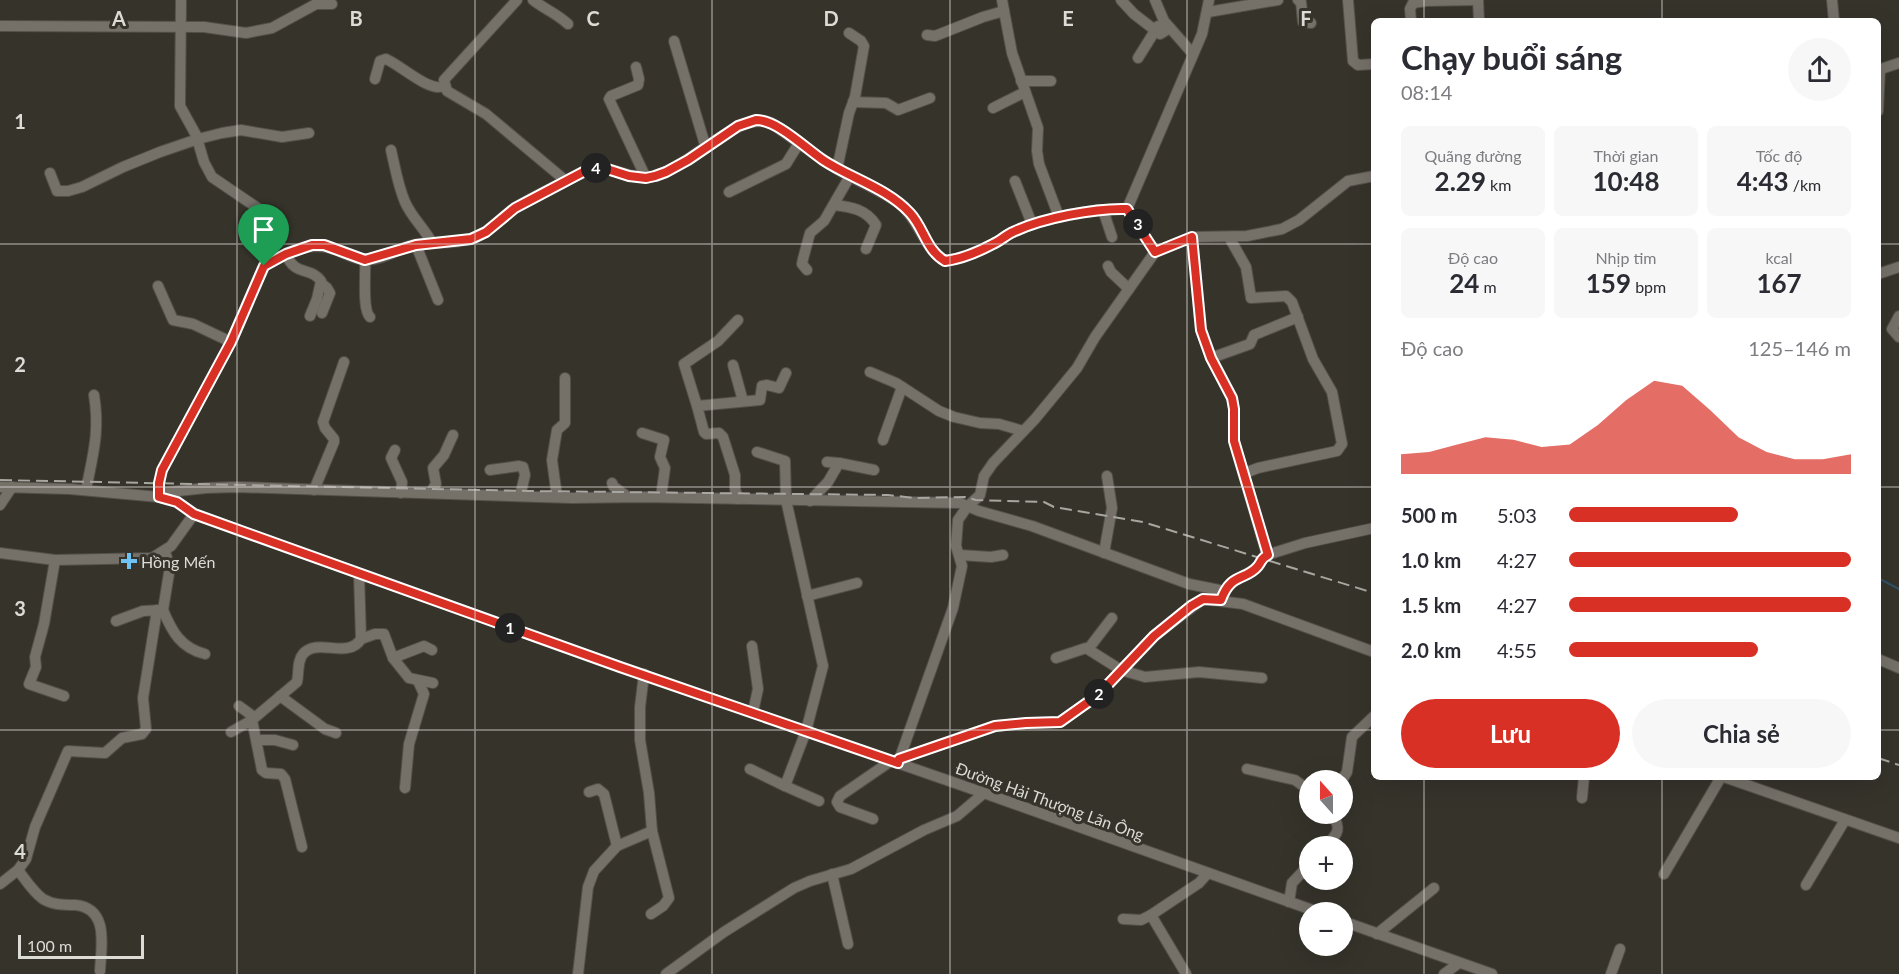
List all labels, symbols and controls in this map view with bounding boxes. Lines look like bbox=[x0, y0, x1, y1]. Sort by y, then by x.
text: A bbox=[111, 6, 126, 30]
text: B bbox=[349, 6, 363, 30]
text: C bbox=[586, 6, 600, 30]
text: D bbox=[823, 6, 839, 30]
text: E bbox=[1062, 6, 1074, 30]
text: F bbox=[1300, 6, 1312, 30]
text: Chạy buổi sáng bbox=[1401, 37, 1622, 77]
button: share bbox=[1788, 38, 1851, 101]
text: 08:14 bbox=[1401, 80, 1452, 104]
text: 1 bbox=[14, 109, 26, 133]
text: Quãng đường bbox=[1425, 146, 1521, 165]
text: Thời gian bbox=[1593, 146, 1659, 165]
text: Tốc độ bbox=[1756, 146, 1802, 165]
pin: 4 bbox=[581, 153, 611, 183]
text: 4 bbox=[591, 158, 601, 177]
text: 2.29 bbox=[1435, 165, 1486, 197]
text: 10:48 bbox=[1592, 165, 1660, 197]
text: 4:43 bbox=[1737, 165, 1789, 197]
text: km bbox=[1486, 175, 1511, 194]
text: /km bbox=[1789, 175, 1821, 194]
pin bbox=[238, 204, 289, 266]
pin: 3 bbox=[1123, 209, 1153, 239]
icon: arrive bbox=[247, 213, 280, 246]
text: 3 bbox=[1133, 214, 1143, 233]
text: Độ cao bbox=[1448, 248, 1498, 267]
text: Nhịp tim bbox=[1596, 248, 1656, 267]
text: kcal bbox=[1765, 248, 1793, 267]
text: 24 bbox=[1449, 267, 1479, 299]
text: 159 bbox=[1586, 267, 1631, 299]
text: 167 bbox=[1756, 267, 1802, 299]
text: m bbox=[1479, 277, 1497, 296]
text: bpm bbox=[1631, 277, 1666, 296]
text: Độ cao bbox=[1401, 336, 1464, 360]
text: 125–146 m bbox=[1748, 336, 1851, 360]
text: 2 bbox=[14, 352, 26, 376]
text: 500 m bbox=[1401, 503, 1457, 527]
text: 5:03 bbox=[1497, 503, 1537, 527]
text: 1.0 km bbox=[1401, 548, 1461, 572]
text: 4:27 bbox=[1497, 548, 1537, 572]
place label: Hồng Mến bbox=[141, 552, 215, 571]
marker: Hồng Mến bbox=[122, 554, 136, 568]
text: 1.5 km bbox=[1401, 593, 1461, 617]
text: 4:27 bbox=[1497, 593, 1537, 617]
text: 3 bbox=[14, 596, 26, 620]
pin: 1 bbox=[495, 613, 525, 643]
text: 1 bbox=[505, 618, 515, 637]
text: 2.0 km bbox=[1401, 638, 1461, 662]
text: 4:55 bbox=[1497, 638, 1537, 662]
pin: 2 bbox=[1084, 679, 1114, 709]
text: 2 bbox=[1094, 684, 1104, 703]
button: Lưu bbox=[1401, 699, 1620, 768]
button: Chia sẻ bbox=[1632, 699, 1851, 768]
street label: Đường Hải Thượng Lãn Ông bbox=[953, 758, 1147, 844]
north arrow bbox=[1299, 770, 1353, 824]
map controls bbox=[1299, 770, 1353, 956]
button: + bbox=[1299, 836, 1353, 890]
text: 4 bbox=[14, 839, 26, 863]
button: − bbox=[1299, 902, 1353, 956]
scale bar bbox=[18, 932, 144, 960]
text: 100 m bbox=[27, 936, 72, 955]

